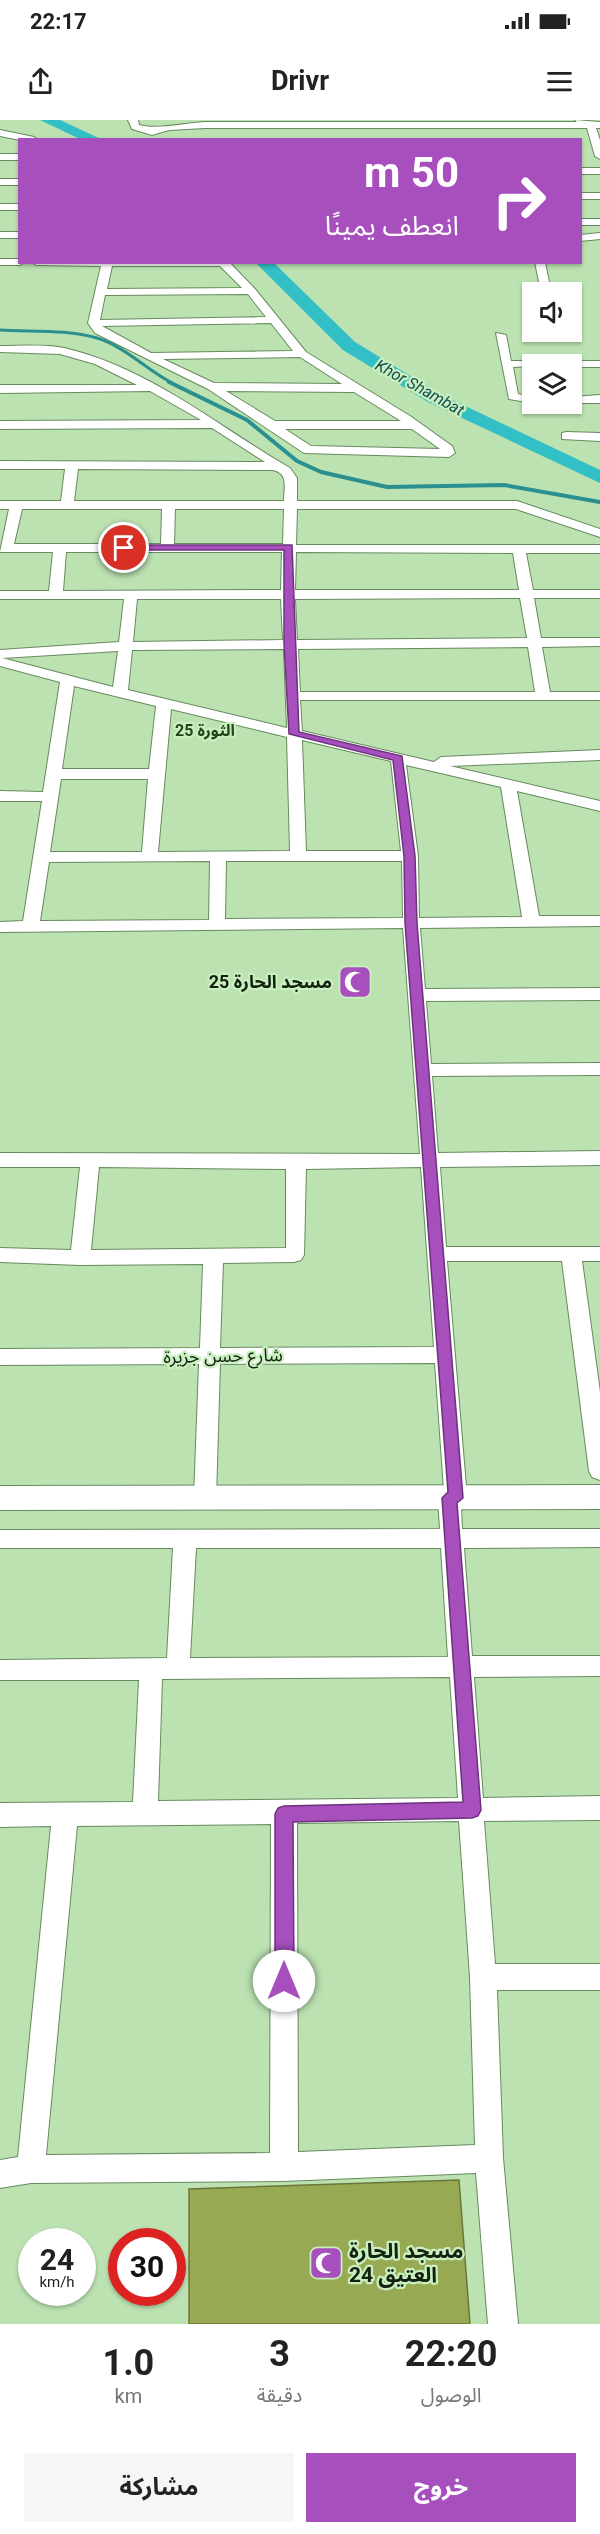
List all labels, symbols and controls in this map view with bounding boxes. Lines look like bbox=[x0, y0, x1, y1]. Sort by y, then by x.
text: 22:17 bbox=[30, 9, 87, 34]
icon: share bbox=[24, 65, 57, 98]
text: Drivr bbox=[271, 65, 329, 97]
icon: menu bbox=[543, 65, 576, 98]
text: 50 m bbox=[364, 148, 459, 197]
icon: right bbox=[480, 162, 558, 240]
text: انعطف يمينًا bbox=[325, 210, 459, 242]
map controls bbox=[522, 282, 582, 414]
button: sound bbox=[522, 282, 582, 342]
button: layers bbox=[522, 354, 582, 414]
water label: Khor Shambat bbox=[372, 355, 468, 420]
pin bbox=[98, 522, 149, 573]
icon: arrive bbox=[107, 531, 140, 564]
district label: الثورة 25 bbox=[175, 721, 235, 740]
mosque icon: مسجد الحارة 25 bbox=[337, 964, 373, 1000]
place label: مسجد الحارة 25 bbox=[209, 971, 332, 993]
street label: شارع حسن جزيرة bbox=[163, 1344, 283, 1371]
position arrow bbox=[252, 1949, 316, 2013]
speed limit sign: 30 bbox=[108, 2228, 186, 2306]
place label: مسجد الحارة 24 العتيق bbox=[349, 2239, 464, 2288]
text: 24 bbox=[40, 2242, 74, 2277]
mosque icon: مسجد الحارة 24 العتيق bbox=[308, 2245, 344, 2281]
text: km/h bbox=[39, 2273, 75, 2291]
text: 3 bbox=[269, 2333, 290, 2375]
text: 22:20 bbox=[405, 2333, 498, 2375]
text: 1.0 bbox=[103, 2342, 154, 2384]
text: دقيقة bbox=[257, 2383, 302, 2407]
text: الوصول bbox=[421, 2383, 482, 2407]
text: km bbox=[115, 2384, 142, 2408]
button: مشاركة bbox=[24, 2453, 294, 2522]
button: خروج bbox=[306, 2453, 576, 2522]

